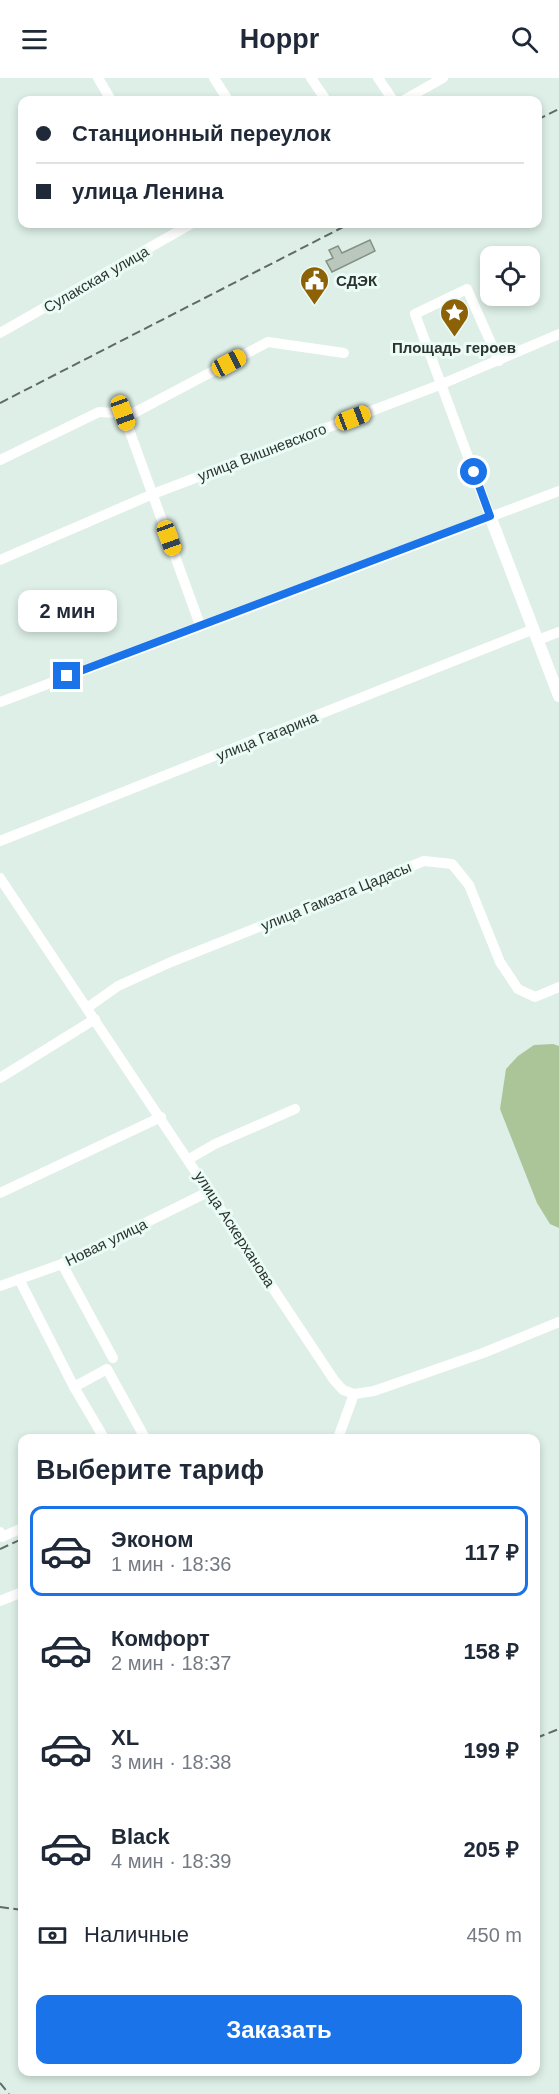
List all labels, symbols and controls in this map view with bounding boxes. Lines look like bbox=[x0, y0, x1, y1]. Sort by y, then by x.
icon: menu bbox=[18, 23, 51, 56]
icon: search bbox=[508, 23, 541, 56]
text: Hoppr bbox=[240, 24, 319, 54]
text: Станционный переулок bbox=[72, 121, 331, 146]
text: улица Ленина bbox=[72, 179, 224, 204]
street label: Сулакская улица bbox=[41, 242, 152, 316]
map controls bbox=[480, 246, 540, 306]
button: locate bbox=[480, 246, 540, 306]
public building icon: СДЭК bbox=[299, 264, 331, 306]
place label: СДЭК bbox=[336, 272, 378, 289]
place icon: Площадь героев bbox=[438, 296, 470, 338]
place label: Площадь героев bbox=[392, 339, 516, 356]
car bbox=[209, 347, 249, 379]
car bbox=[108, 393, 138, 433]
car bbox=[333, 403, 373, 433]
street label: улица Вишневского bbox=[195, 420, 329, 484]
route start bbox=[460, 458, 487, 485]
car bbox=[154, 518, 184, 558]
callout: 2 мин bbox=[17, 589, 116, 631]
text: 2 мин bbox=[40, 600, 95, 622]
route end bbox=[53, 662, 80, 689]
street label: улица Гагарина bbox=[214, 708, 321, 764]
street label: улица Гамзата Цадасы bbox=[258, 858, 414, 934]
street label: улица Аскерханова bbox=[191, 1168, 279, 1291]
street label: Новая улица bbox=[62, 1215, 150, 1269]
text: Выберите тариф bbox=[36, 1455, 264, 1485]
icon: car bbox=[39, 1524, 93, 1578]
text: Эконом bbox=[111, 1527, 194, 1552]
text: 117 ₽ bbox=[465, 1540, 519, 1565]
text: 1 мин · 18:36 bbox=[111, 1553, 231, 1575]
icon: car bbox=[39, 1623, 93, 1677]
text: Комфорт bbox=[111, 1626, 210, 1651]
text: 158 ₽ bbox=[463, 1639, 519, 1664]
text: 2 мин · 18:37 bbox=[111, 1652, 231, 1674]
icon: car bbox=[39, 1722, 93, 1776]
text: XL bbox=[111, 1725, 139, 1750]
text: 199 ₽ bbox=[463, 1738, 519, 1763]
text: 3 мин · 18:38 bbox=[111, 1751, 231, 1773]
icon: car bbox=[39, 1821, 93, 1875]
text: Black bbox=[111, 1824, 170, 1849]
text: 205 ₽ bbox=[463, 1837, 519, 1862]
text: 4 мин · 18:39 bbox=[111, 1850, 231, 1872]
icon: cash bbox=[36, 1919, 69, 1952]
text: Наличные bbox=[84, 1922, 189, 1947]
text: 450 m bbox=[466, 1924, 522, 1946]
button: Заказать bbox=[36, 1995, 522, 2064]

